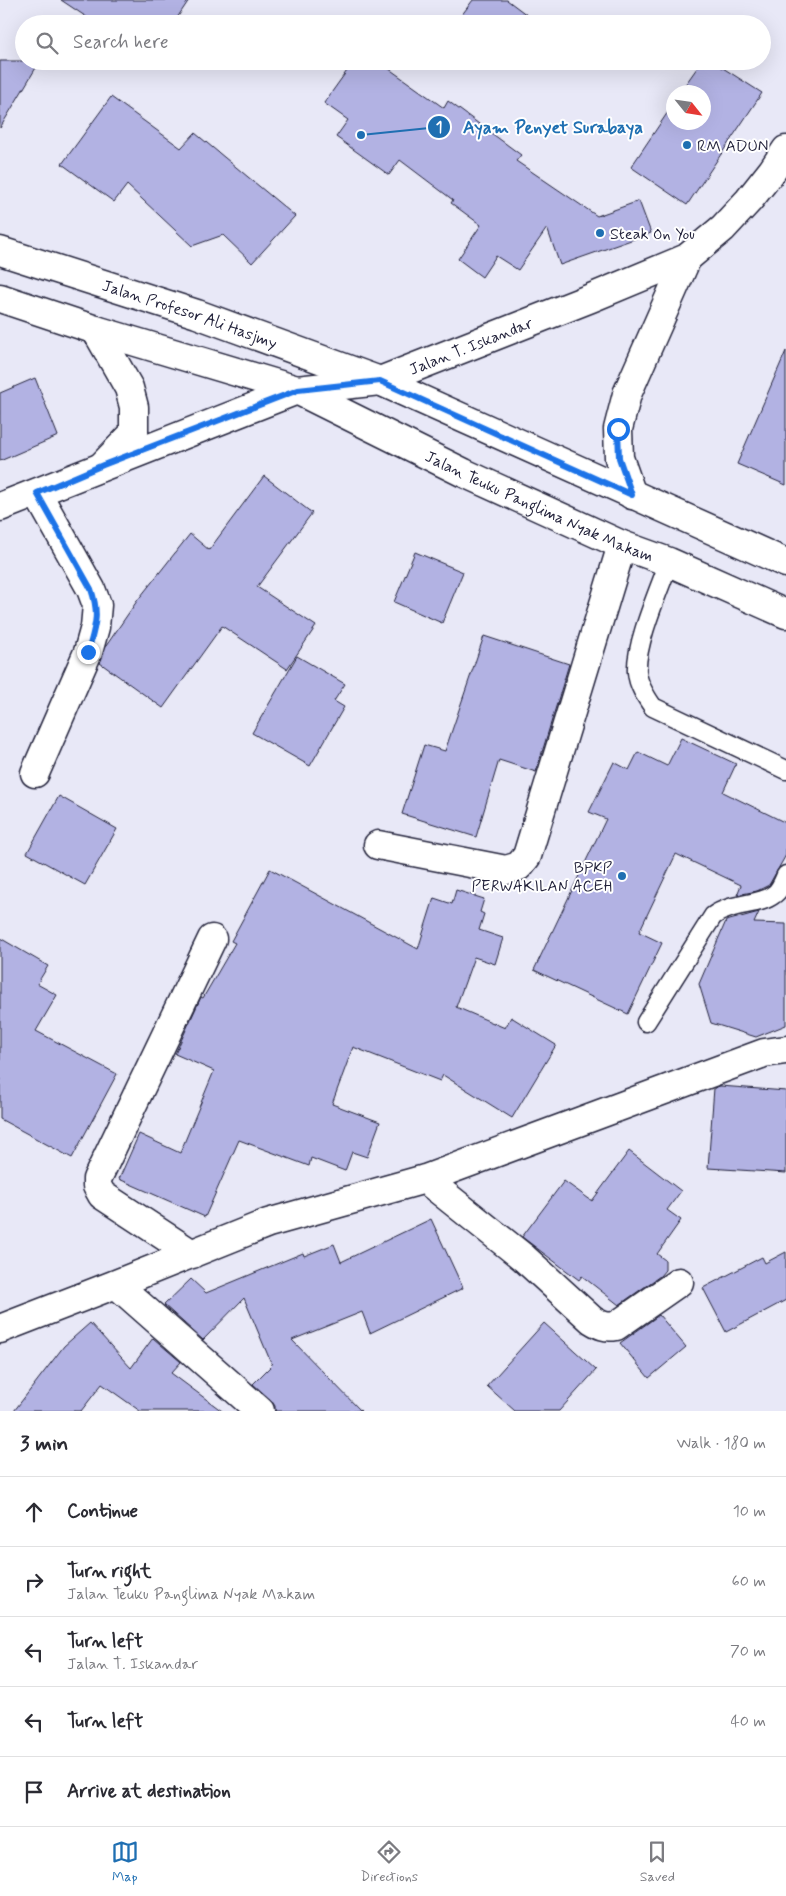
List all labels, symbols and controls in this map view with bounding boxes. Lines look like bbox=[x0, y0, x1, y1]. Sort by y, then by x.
search box bbox=[15, 15, 771, 70]
icon: search bbox=[33, 29, 61, 57]
text: Search here bbox=[73, 30, 169, 55]
north arrow bbox=[666, 85, 711, 130]
callout: Ayam Penyet Surabaya bbox=[427, 110, 655, 143]
text: Ayam Penyet Surabaya bbox=[463, 116, 643, 140]
text: 1 bbox=[436, 118, 442, 138]
place label: RM ADUN bbox=[697, 136, 769, 157]
marker: RM ADUN bbox=[681, 139, 693, 151]
place label: Steak On You bbox=[610, 224, 695, 245]
marker: Steak On You bbox=[594, 227, 606, 239]
street label: Jalan Profesor Ali Hasjmy bbox=[99, 275, 280, 354]
street label: Jalan T. Iskandar bbox=[406, 313, 536, 381]
route start bbox=[607, 418, 630, 441]
street label: Jalan Teuku Panglima Nyak Makam bbox=[421, 446, 656, 568]
route end bbox=[77, 641, 100, 664]
place label: BPKP PERWAKILAN ACEH bbox=[472, 858, 612, 897]
marker: BPKP PERWAKILAN ACEH bbox=[616, 870, 628, 882]
text: 3 min bbox=[20, 1430, 68, 1458]
text: Walk · 180 m bbox=[677, 1433, 766, 1454]
icon: ahead bbox=[20, 1498, 48, 1526]
text: Continue bbox=[67, 1499, 138, 1524]
text: 10 m bbox=[733, 1501, 766, 1522]
text: Turn right bbox=[67, 1559, 151, 1584]
icon: right bbox=[20, 1568, 48, 1596]
text: 60 m bbox=[732, 1571, 766, 1592]
text: Jalan Teuku Panglima Nyak Makam bbox=[67, 1584, 315, 1605]
text: Turn left bbox=[67, 1629, 143, 1654]
icon: left bbox=[20, 1638, 48, 1666]
text: 70 m bbox=[730, 1641, 766, 1662]
text: Jalan T. Iskandar bbox=[67, 1654, 198, 1675]
icon: left bbox=[20, 1708, 48, 1736]
text: Turn left bbox=[67, 1709, 143, 1734]
text: 40 m bbox=[730, 1711, 766, 1732]
icon: arrive bbox=[20, 1778, 48, 1806]
text: Arrive at destination bbox=[67, 1779, 231, 1804]
tab: Map bbox=[111, 1838, 139, 1886]
tab: Directions bbox=[361, 1838, 418, 1886]
tab: Saved bbox=[640, 1838, 675, 1886]

